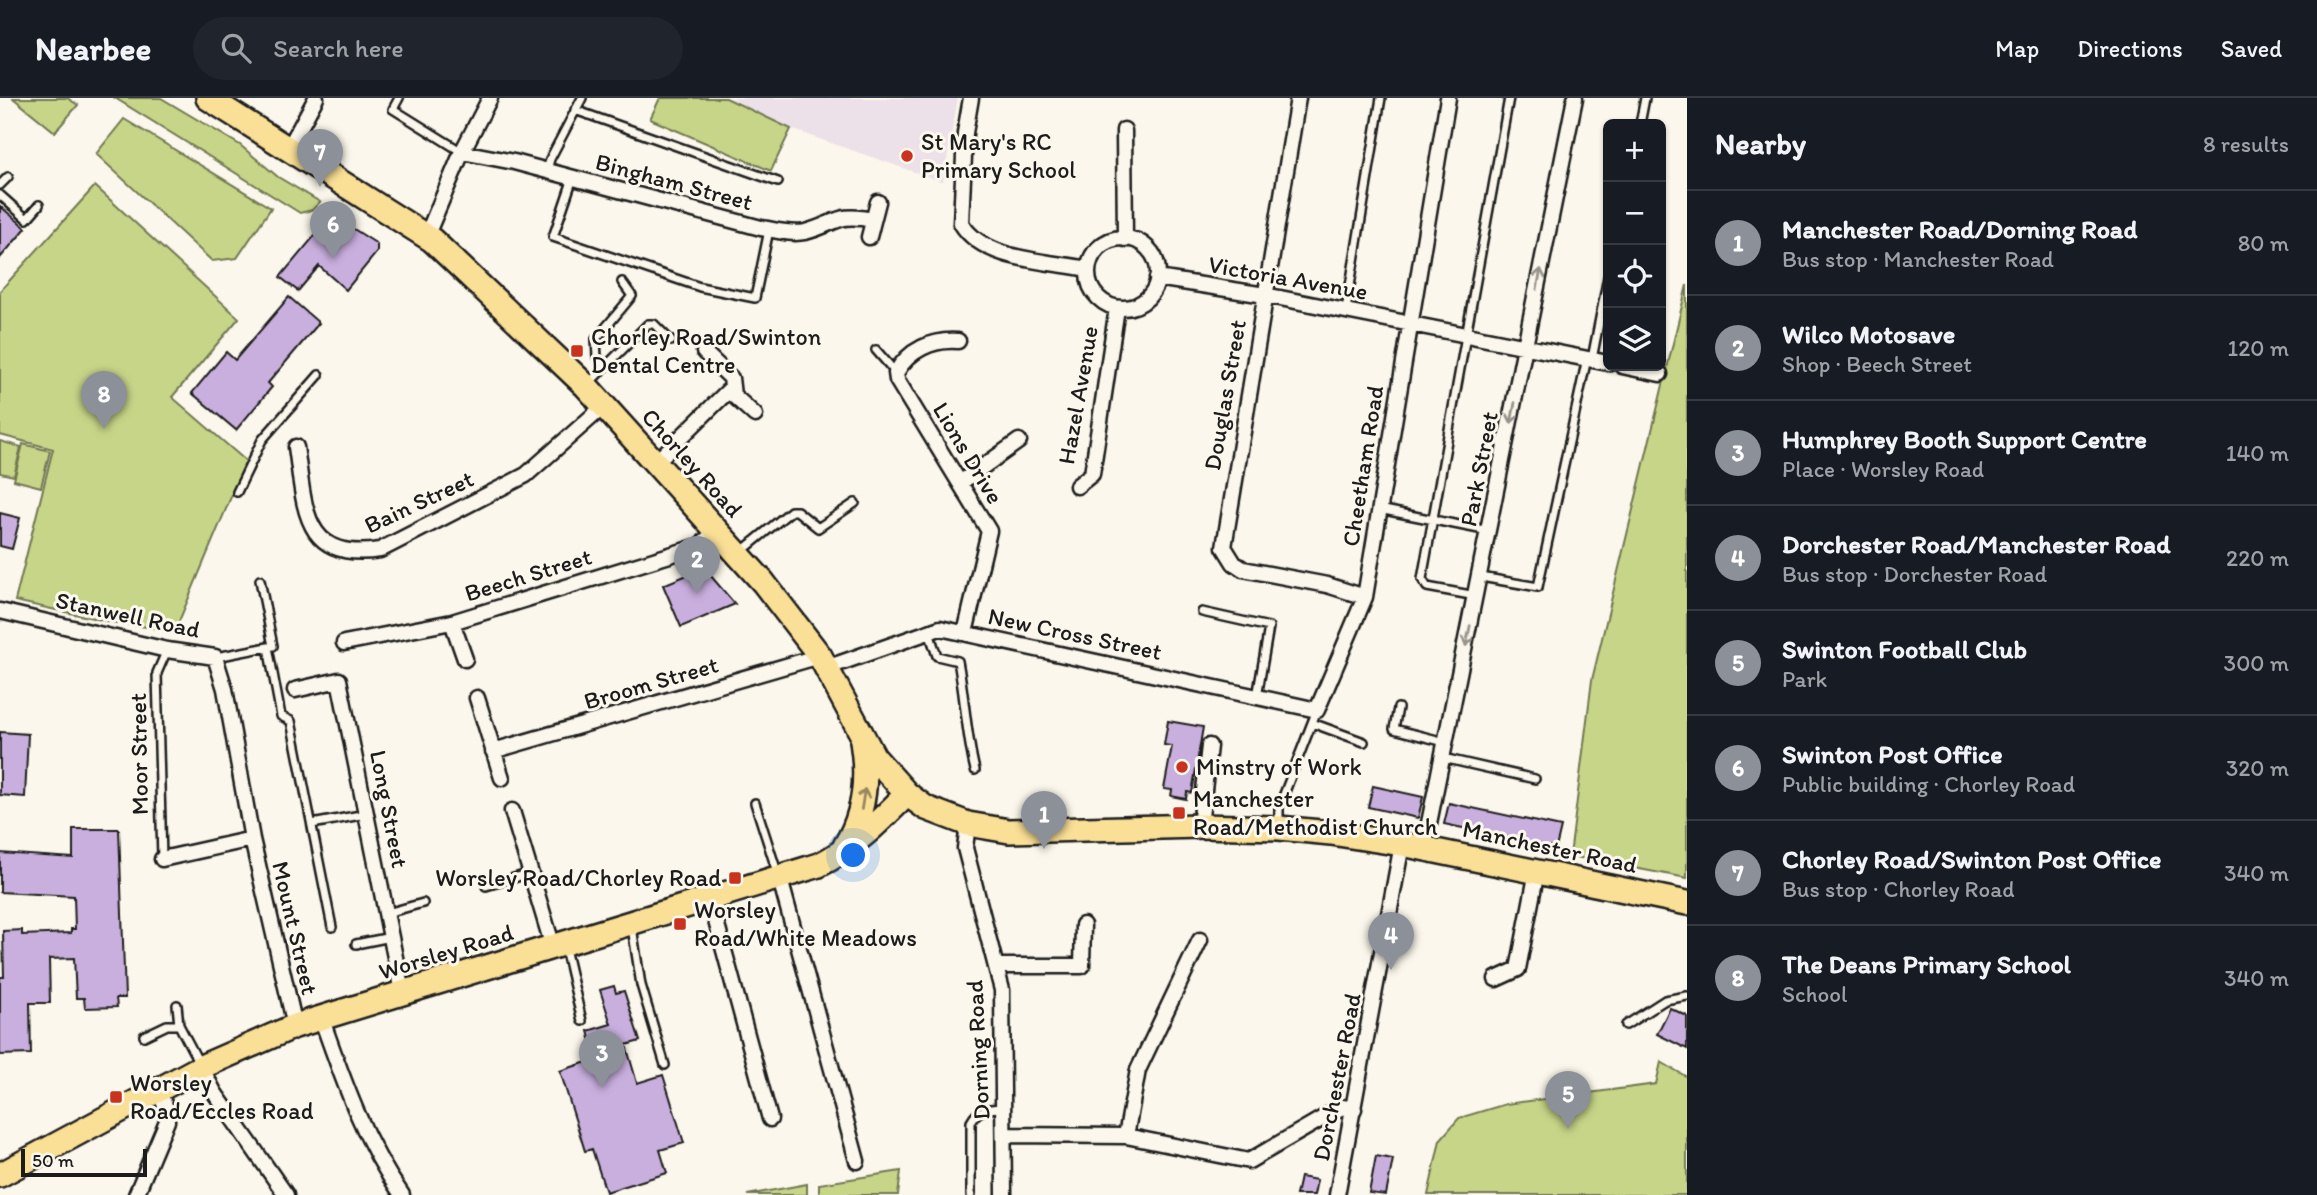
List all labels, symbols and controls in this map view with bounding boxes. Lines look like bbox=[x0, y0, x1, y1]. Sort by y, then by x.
search box bbox=[193, 17, 683, 80]
text: Nearbee bbox=[35, 29, 151, 68]
icon: search bbox=[217, 29, 255, 67]
text: Search here bbox=[273, 32, 404, 64]
text: Map bbox=[1995, 34, 2039, 63]
text: Directions bbox=[2077, 34, 2183, 63]
text: Saved bbox=[2221, 34, 2282, 63]
map controls bbox=[1603, 119, 1666, 371]
button: + bbox=[1603, 119, 1666, 182]
text: Nearby bbox=[1715, 125, 1806, 162]
place label: St Mary's RC Primary School bbox=[921, 127, 1076, 184]
pin: 7 bbox=[297, 129, 343, 187]
text: 8 results bbox=[2203, 130, 2289, 158]
street label: Bingham Street bbox=[592, 147, 756, 216]
marker: St Mary's RC Primary School bbox=[899, 148, 915, 164]
button: − bbox=[1603, 182, 1666, 245]
pin: 6 bbox=[310, 201, 356, 259]
text: Manchester Road/Dorning Road bbox=[1782, 213, 2137, 245]
text: 1 bbox=[1733, 229, 1743, 257]
text: 80 m bbox=[2238, 229, 2289, 257]
button: locate bbox=[1603, 245, 1666, 308]
text: Bus stop · Manchester Road bbox=[1782, 245, 2054, 273]
street label: Victoria Avenue bbox=[1206, 249, 1370, 306]
one-way arrow bbox=[1533, 268, 1547, 291]
button: layers bbox=[1603, 308, 1666, 371]
street label: Douglas Street bbox=[1197, 317, 1252, 473]
text: Wilco Motosave bbox=[1782, 318, 1955, 350]
place label: Chorley Road/Swinton Dental Centre bbox=[591, 322, 822, 379]
street label: Hazel Avenue bbox=[1051, 323, 1104, 466]
text: 2 bbox=[1732, 334, 1744, 362]
text: 120 m bbox=[2228, 334, 2289, 362]
marker: Chorley Road/Swinton Dental Centre bbox=[569, 343, 585, 359]
text: Shop · Beech Street bbox=[1782, 350, 1972, 378]
pin: 8 bbox=[81, 371, 127, 429]
street label: Cheetham Road bbox=[1335, 383, 1390, 548]
street label: Lions Drive bbox=[927, 397, 1010, 509]
one-way arrow bbox=[1506, 401, 1519, 424]
street label: Chorley Road bbox=[636, 402, 749, 523]
street label: Park Street bbox=[1453, 409, 1504, 529]
text: Humphrey Booth Support Centre bbox=[1782, 423, 2147, 455]
text: 3 bbox=[1732, 439, 1744, 467]
text: 140 m bbox=[2226, 439, 2289, 467]
text: Place · Worsley Road bbox=[1782, 455, 1984, 483]
street label: Bain Street bbox=[360, 464, 478, 539]
text: Dorchester Road/Manchester Road bbox=[1782, 528, 2171, 560]
pin: 2 bbox=[674, 536, 720, 594]
street label: Beech Street bbox=[461, 541, 595, 608]
text: 4 bbox=[1731, 544, 1745, 572]
text: 220 m bbox=[2226, 544, 2289, 572]
text: Bus stop · Dorchester Road bbox=[1782, 560, 2047, 588]
street label: Stanwell Road bbox=[53, 585, 203, 644]
street label: New Cross Street bbox=[986, 601, 1165, 666]
one-way arrow bbox=[1461, 624, 1475, 647]
text: Swinton Football Club bbox=[1782, 633, 2027, 665]
text: 5 bbox=[1732, 649, 1744, 677]
text: 300 m bbox=[2224, 649, 2289, 677]
street label: Broom Street bbox=[580, 650, 721, 716]
text: Park bbox=[1782, 665, 1827, 693]
street label: Moor Street bbox=[123, 693, 154, 815]
text: Swinton Post Office bbox=[1782, 738, 2003, 770]
street label: Long Street bbox=[364, 748, 415, 870]
place label: Minstry of Work bbox=[1196, 752, 1362, 781]
text: 6 bbox=[1732, 754, 1744, 782]
text: 320 m bbox=[2226, 754, 2289, 782]
marker: Minstry of Work bbox=[1174, 759, 1190, 775]
text: Public building · Chorley Road bbox=[1782, 770, 2075, 798]
place label: Manchester Road/Methodist Church bbox=[1193, 784, 1438, 841]
one-way arrow bbox=[857, 788, 870, 811]
pin: 1 bbox=[1021, 791, 1067, 849]
marker: Manchester Road/Methodist Church bbox=[1171, 805, 1187, 821]
street label: Manchester Road bbox=[1460, 814, 1640, 879]
your location bbox=[836, 838, 870, 872]
text: Chorley Road/Swinton Post Office bbox=[1782, 843, 2162, 875]
street label: Mount Street bbox=[266, 858, 325, 997]
text: 7 bbox=[1732, 859, 1744, 887]
text: 340 m bbox=[2224, 859, 2289, 887]
place label: Worsley Road/Chorley Road bbox=[435, 863, 721, 892]
marker: Worsley Road/Chorley Road bbox=[727, 870, 743, 886]
text: Bus stop · Chorley Road bbox=[1782, 875, 2014, 903]
place label: Worsley Road/White Meadows bbox=[694, 895, 917, 952]
pin: 4 bbox=[1368, 912, 1414, 970]
marker: Worsley Road/White Meadows bbox=[672, 916, 688, 932]
street label: Worsley Road bbox=[375, 917, 517, 986]
text: The Deans Primary School bbox=[1782, 948, 2071, 980]
text: 8 bbox=[1732, 964, 1744, 992]
text: 340 m bbox=[2224, 964, 2289, 992]
street label: Dorning Road bbox=[959, 979, 996, 1121]
text: School bbox=[1782, 980, 1847, 1008]
street label: Dorchester Road bbox=[1306, 990, 1367, 1163]
pin: 3 bbox=[579, 1030, 625, 1088]
place label: Worsley Road/Eccles Road bbox=[130, 1068, 314, 1125]
pin: 5 bbox=[1545, 1071, 1591, 1129]
marker: Worsley Road/Eccles Road bbox=[108, 1089, 124, 1105]
scale bar bbox=[21, 1146, 147, 1178]
text: 50 m bbox=[32, 1149, 74, 1172]

